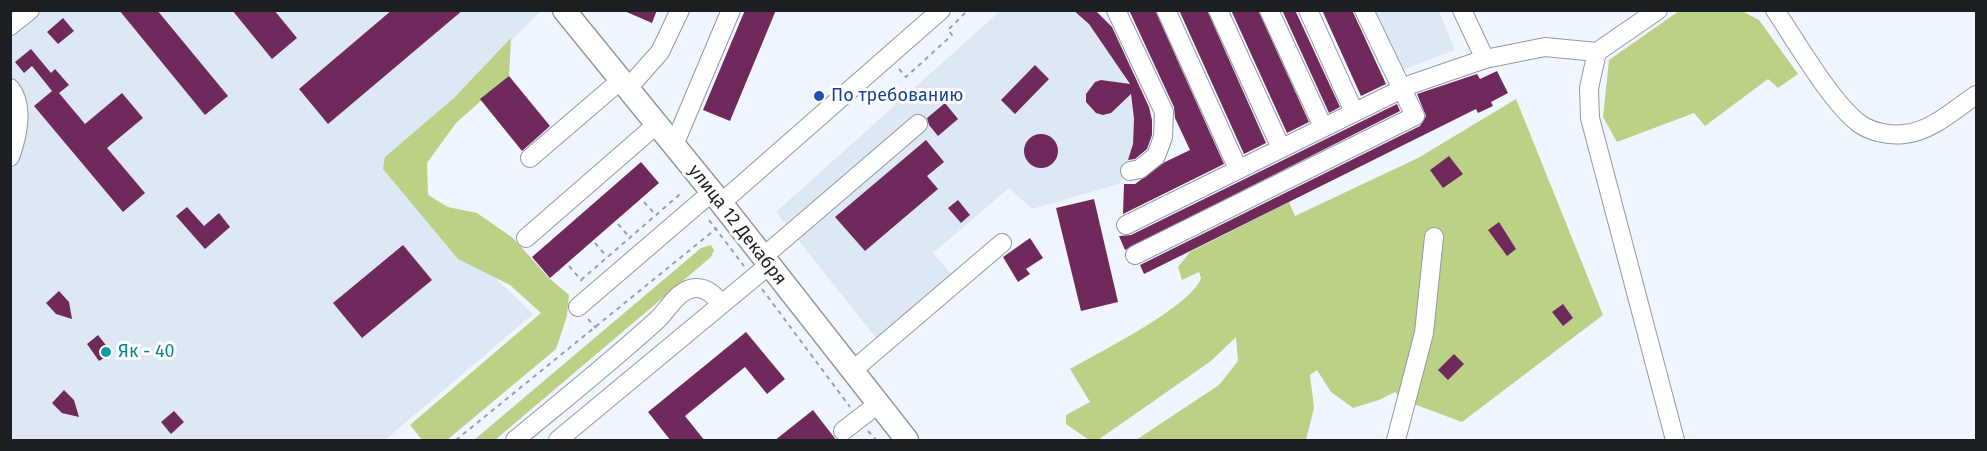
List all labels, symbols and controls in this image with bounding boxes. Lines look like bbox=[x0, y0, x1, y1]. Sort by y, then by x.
place label: По требованию bbox=[831, 85, 963, 107]
marker: По требованию bbox=[812, 89, 826, 103]
street label: улица 12 Декабря bbox=[683, 160, 791, 290]
place label: Як - 40 bbox=[118, 341, 175, 363]
marker: Як - 40 bbox=[99, 345, 113, 359]

